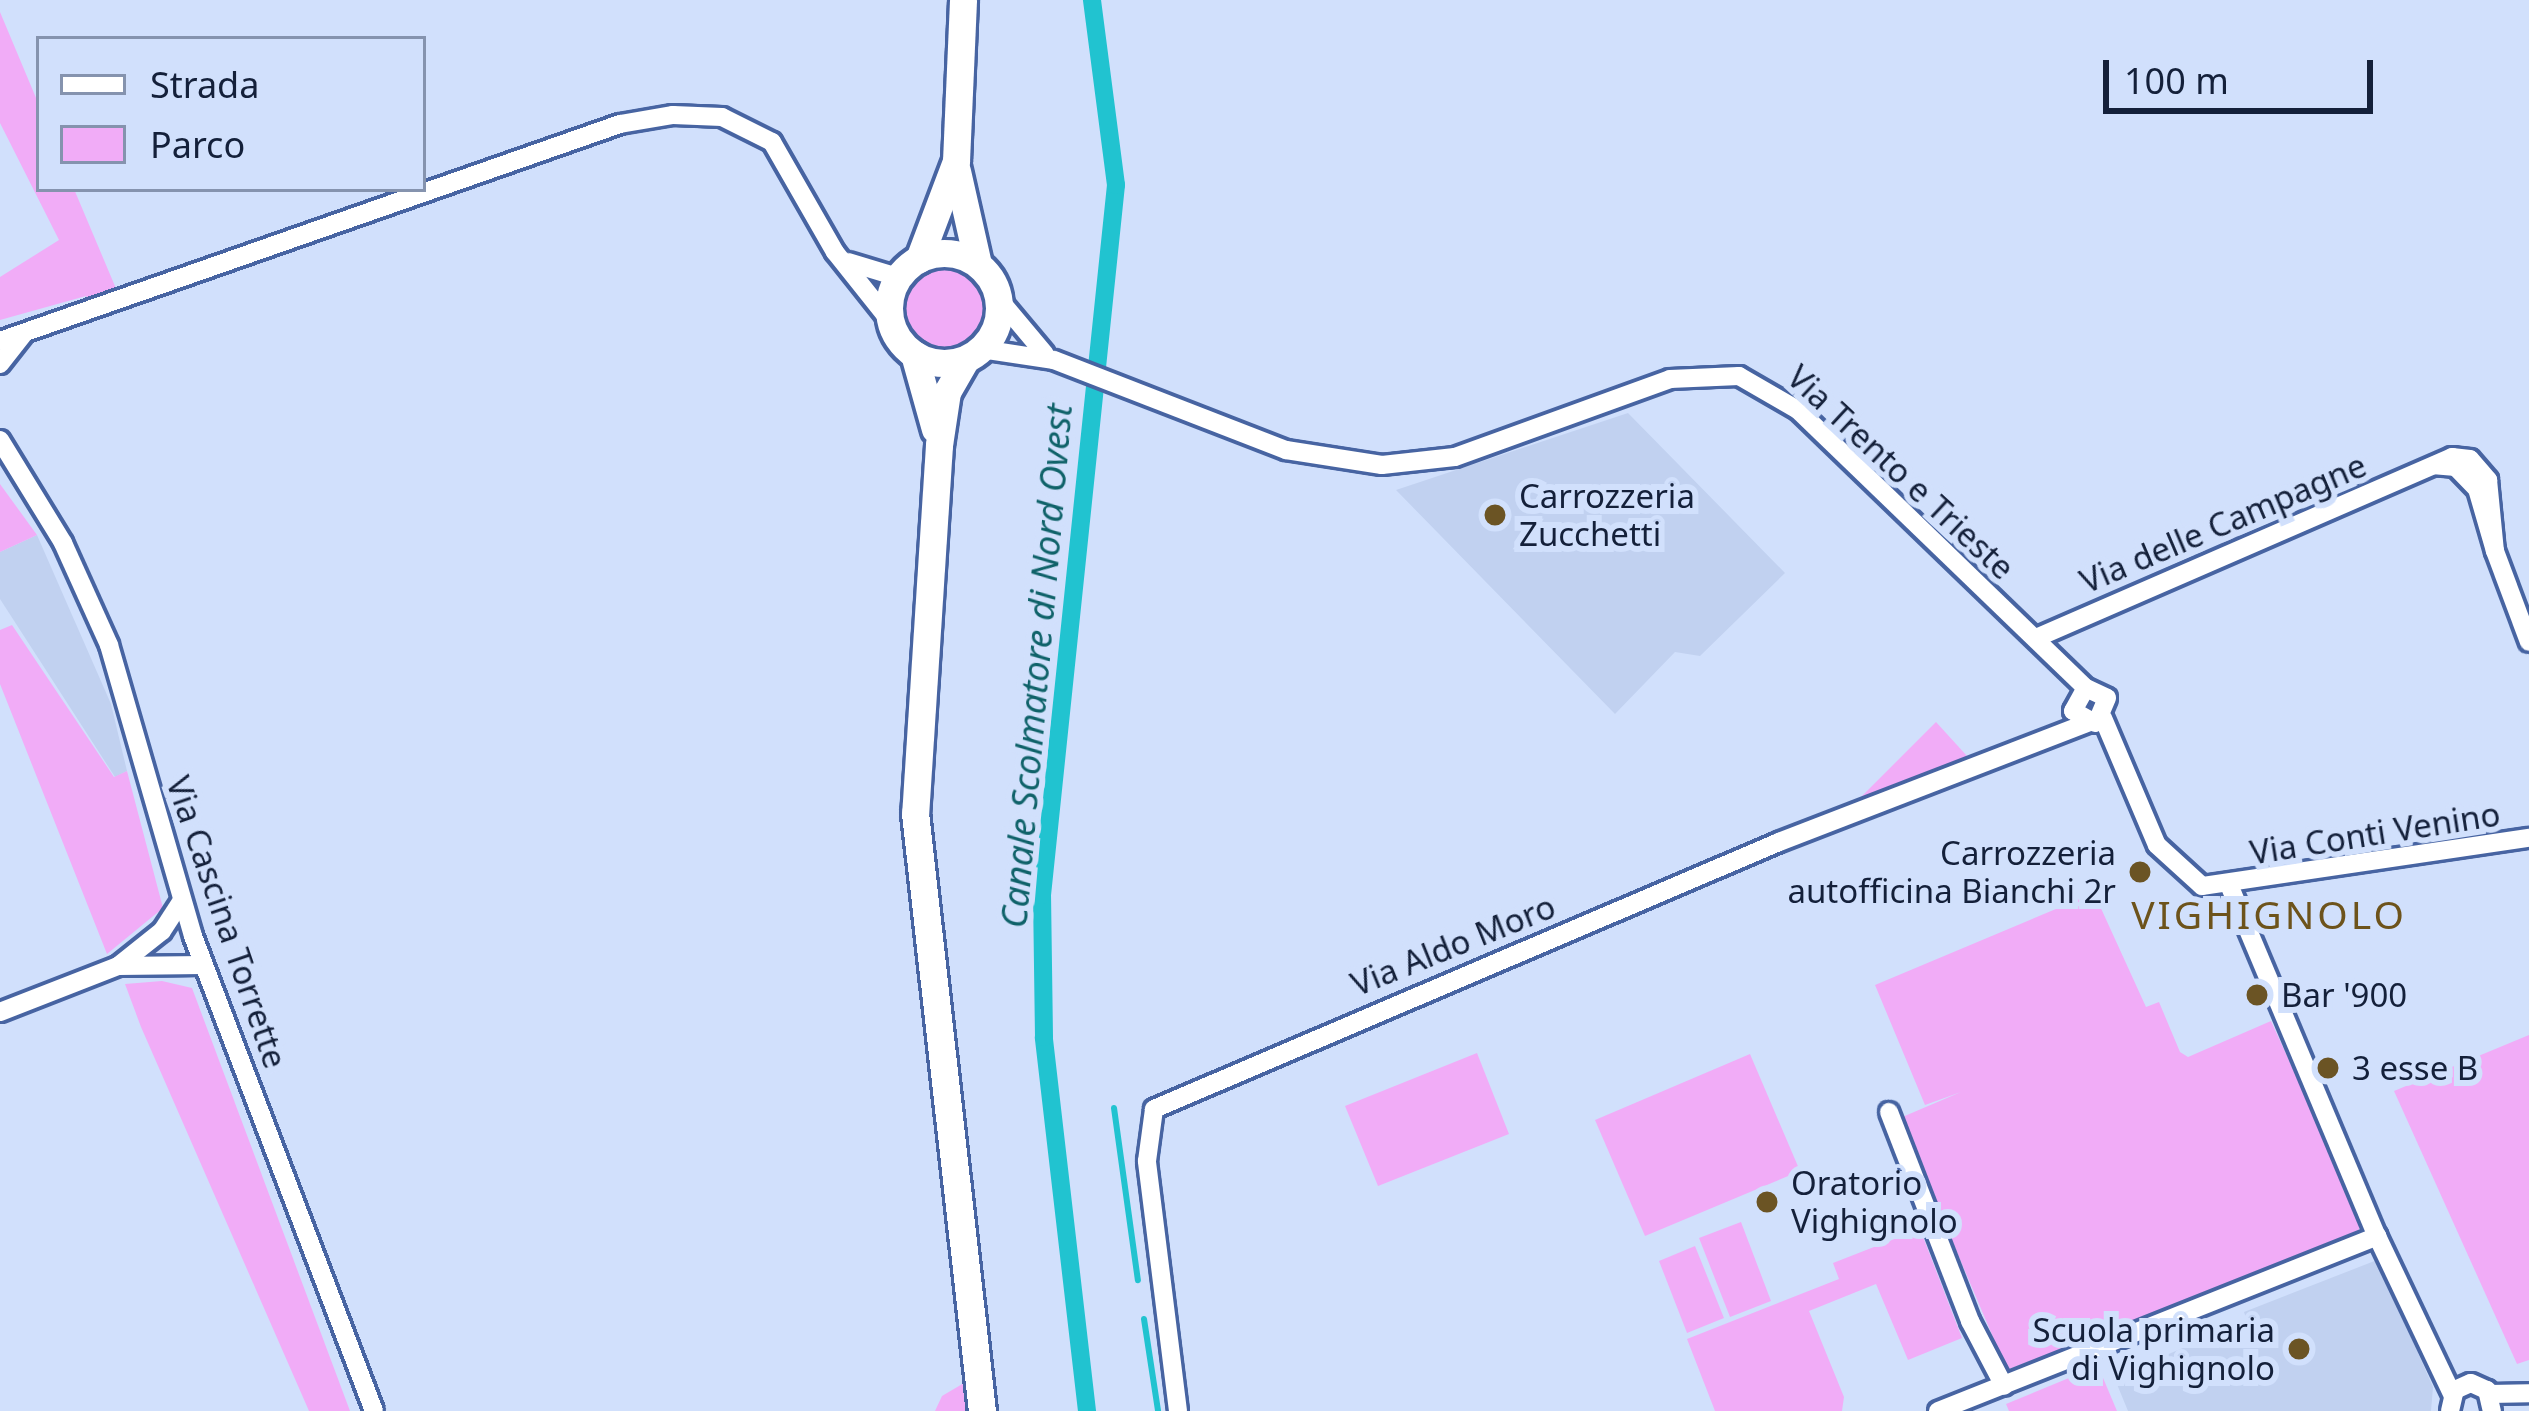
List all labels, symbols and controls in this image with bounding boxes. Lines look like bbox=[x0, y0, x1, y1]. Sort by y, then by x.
legend bbox=[36, 36, 426, 192]
scale bar bbox=[2109, 36, 2379, 110]
text: 100 m bbox=[2124, 56, 2229, 105]
text: Strada bbox=[150, 60, 259, 109]
text: Parco bbox=[150, 120, 245, 169]
street label: Via Trento e Trieste bbox=[1779, 357, 2023, 587]
water label: Canale Scolmatore di Nord Ovest bbox=[992, 402, 1080, 930]
street label: Via delle Campagne bbox=[2074, 445, 2372, 601]
place label: Carrozzeria Zucchetti bbox=[1519, 476, 1695, 554]
marker: Carrozzeria Zucchetti bbox=[1482, 502, 1508, 528]
street label: Via Cascina Torrette bbox=[158, 771, 296, 1073]
street label: Via Conti Venino bbox=[2247, 794, 2503, 872]
place label: Carrozzeria autofficina Bianchi 2r bbox=[1787, 833, 2116, 911]
marker: Carrozzeria autofficina Bianchi 2r bbox=[2127, 859, 2153, 885]
street label: Via Aldo Moro bbox=[1345, 886, 1561, 1004]
district label: VIGHIGNOLO bbox=[2131, 891, 2407, 937]
place label: Bar '900 bbox=[2281, 975, 2407, 1015]
marker: Bar '900 bbox=[2244, 982, 2270, 1008]
place label: 3 esse B bbox=[2352, 1048, 2478, 1088]
marker: 3 esse B bbox=[2315, 1055, 2341, 1081]
place label: Oratorio Vighignolo bbox=[1791, 1163, 1958, 1241]
marker: Oratorio Vighignolo bbox=[1754, 1189, 1780, 1215]
place label: Scuola primaria di Vighignolo bbox=[2033, 1310, 2275, 1388]
marker: Scuola primaria di Vighignolo bbox=[2286, 1336, 2312, 1362]

